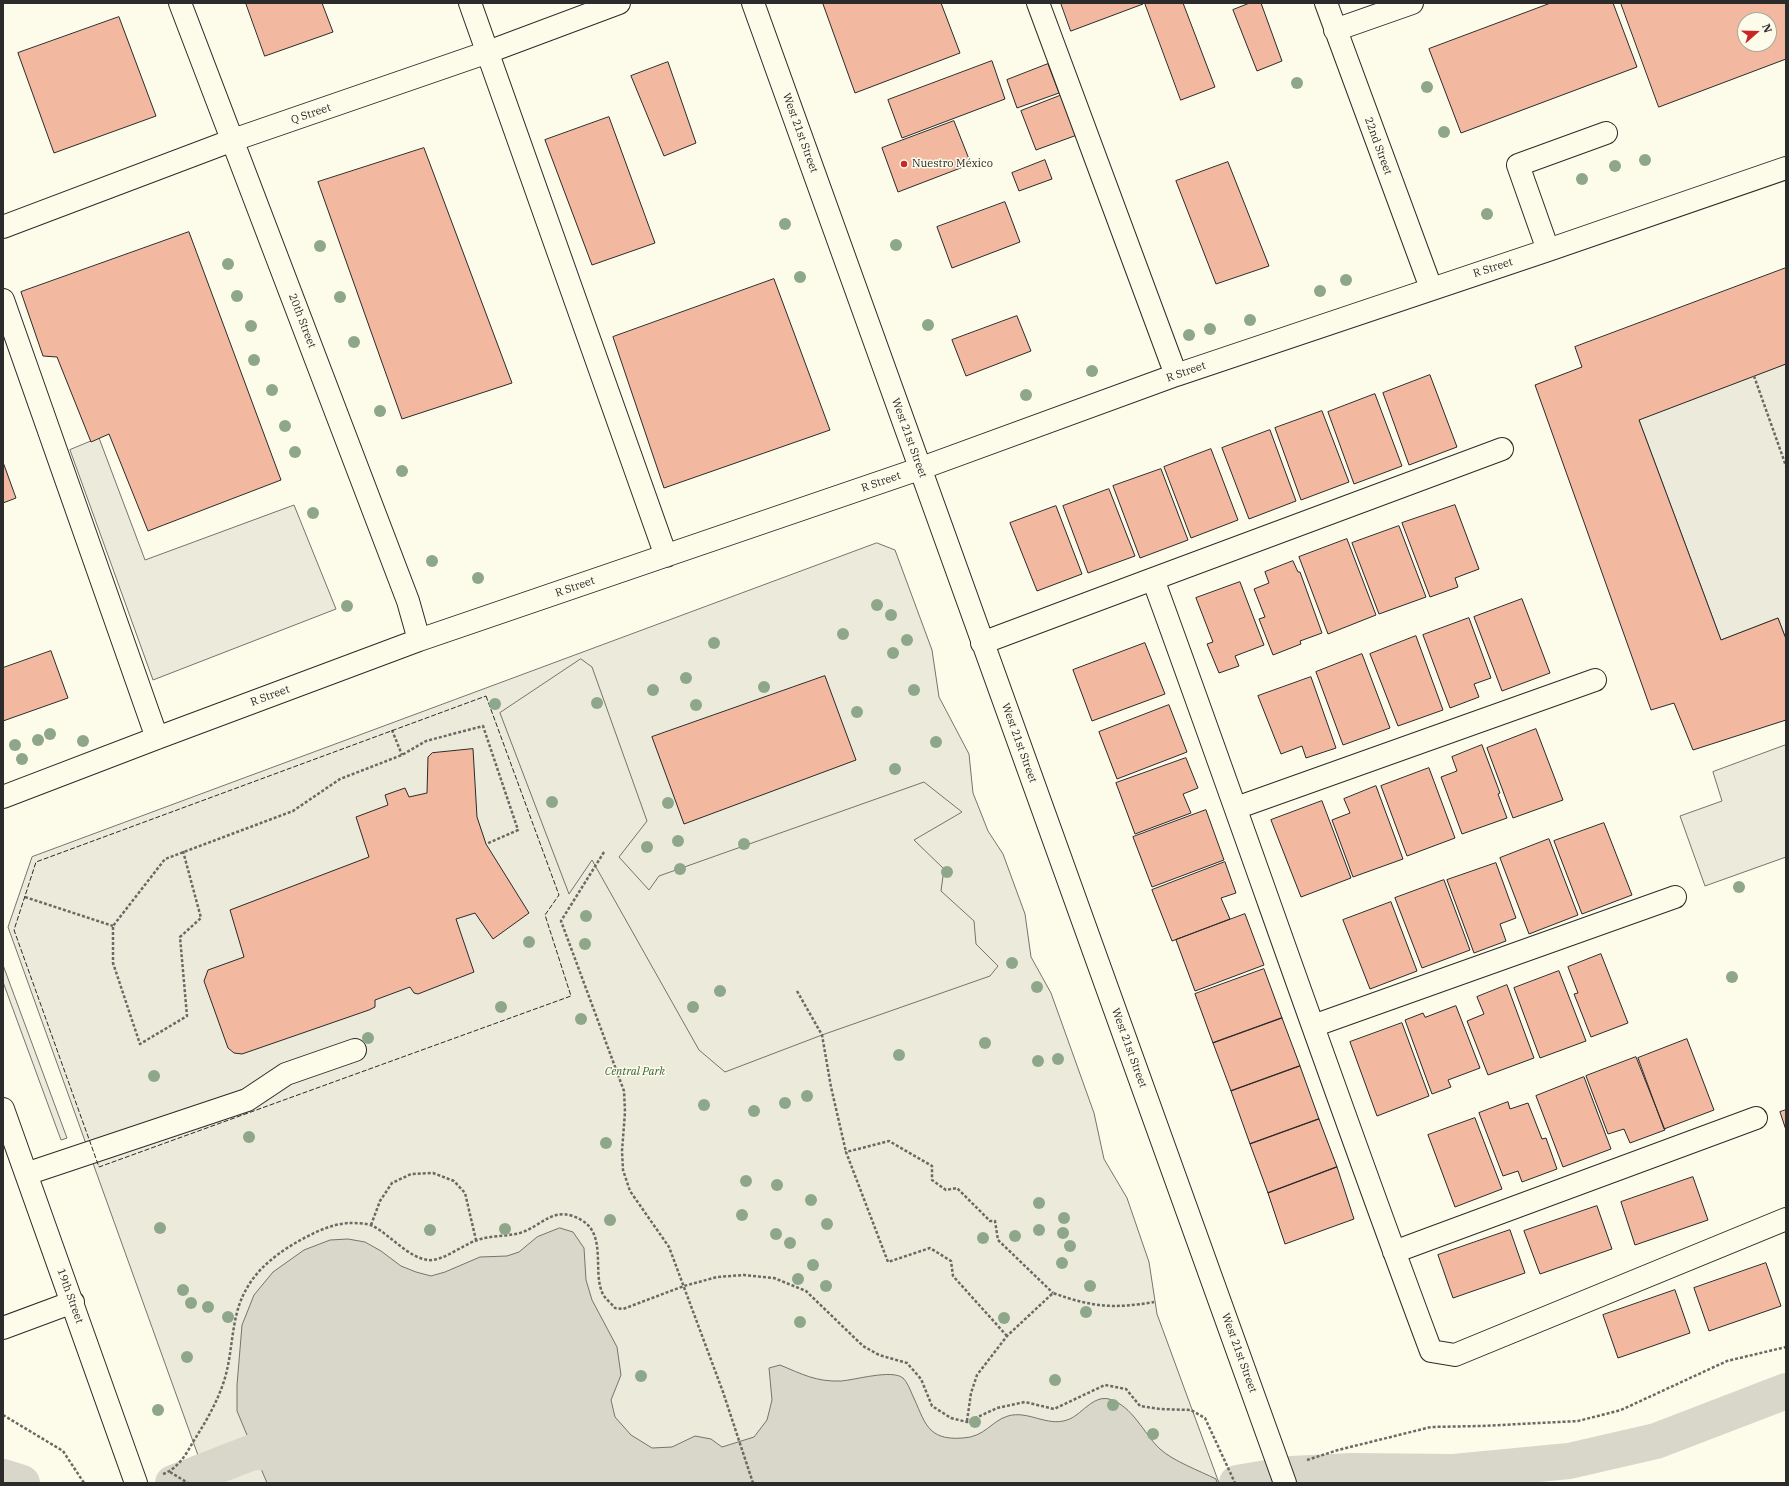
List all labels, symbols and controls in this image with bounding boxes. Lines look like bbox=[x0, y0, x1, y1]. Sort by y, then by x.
north arrow bbox=[1737, 12, 1777, 52]
text: N bbox=[1759, 22, 1775, 35]
street label: West 21st Street bbox=[780, 91, 820, 175]
street label: Q Street bbox=[289, 101, 333, 127]
street label: 22nd Street bbox=[1361, 115, 1395, 177]
place label: Nuestro México bbox=[912, 157, 993, 171]
marker: Nuestro México bbox=[899, 159, 909, 169]
street label: R Street bbox=[1472, 255, 1514, 281]
street label: 20th Street bbox=[286, 292, 318, 350]
street label: R Street bbox=[1165, 359, 1207, 385]
street label: West 21st Street bbox=[889, 396, 929, 480]
street label: R Street bbox=[860, 469, 902, 495]
street label: R Street bbox=[554, 574, 596, 600]
street label: R Street bbox=[249, 683, 291, 709]
street label: West 21st Street bbox=[999, 701, 1039, 785]
street label: West 21st Street bbox=[1109, 1006, 1149, 1090]
park label: Central Park bbox=[605, 1065, 665, 1079]
street label: 19th Street bbox=[54, 1267, 86, 1325]
street label: West 21st Street bbox=[1219, 1311, 1259, 1395]

